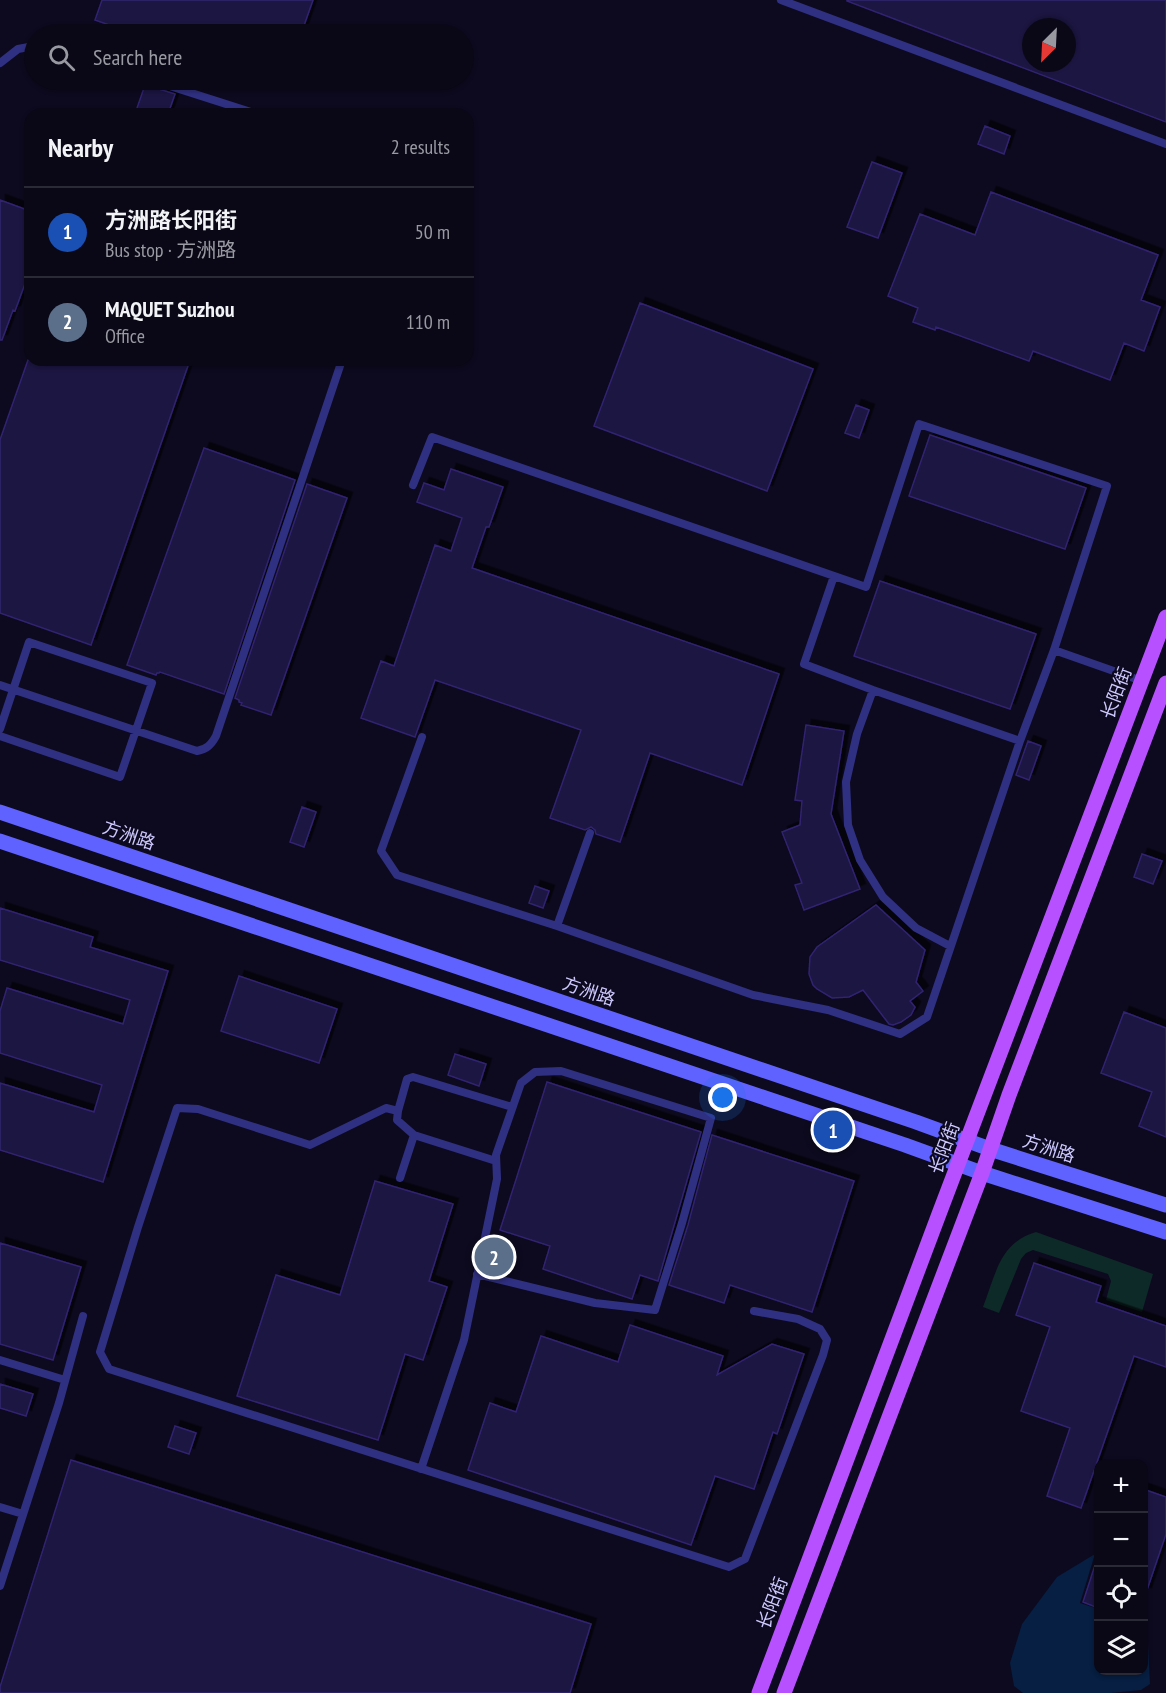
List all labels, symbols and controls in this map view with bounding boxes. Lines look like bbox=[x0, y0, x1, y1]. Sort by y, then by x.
north arrow bbox=[1022, 18, 1076, 72]
search box bbox=[24, 24, 474, 90]
icon: search bbox=[45, 41, 78, 74]
text: Search here bbox=[93, 43, 182, 71]
text: Nearby bbox=[48, 131, 113, 164]
text: 2 results bbox=[391, 134, 450, 160]
text: 方洲路长阳街 bbox=[105, 206, 237, 234]
text: 1 bbox=[63, 219, 72, 245]
text: 50 m bbox=[415, 219, 450, 245]
text: Bus stop · 方洲路 bbox=[105, 237, 236, 263]
text: MAQUET Suzhou bbox=[105, 295, 235, 323]
text: 2 bbox=[63, 309, 72, 335]
text: 110 m bbox=[406, 309, 450, 335]
text: Office bbox=[105, 323, 145, 349]
street label: 长阳街 bbox=[1096, 664, 1136, 722]
street label: 方洲路 bbox=[100, 815, 158, 855]
street label: 方洲路 bbox=[560, 971, 618, 1011]
your location bbox=[708, 1083, 737, 1112]
pin: 1 bbox=[814, 1108, 852, 1152]
street label: 长阳街 bbox=[924, 1119, 964, 1177]
street label: 方洲路 bbox=[1020, 1129, 1078, 1167]
pin: 2 bbox=[474, 1234, 514, 1280]
map controls bbox=[1094, 1459, 1148, 1675]
button: + bbox=[1094, 1459, 1148, 1513]
button: − bbox=[1094, 1513, 1148, 1567]
button: locate bbox=[1094, 1567, 1148, 1621]
street label: 长阳街 bbox=[752, 1574, 792, 1632]
button: layers bbox=[1094, 1621, 1148, 1675]

